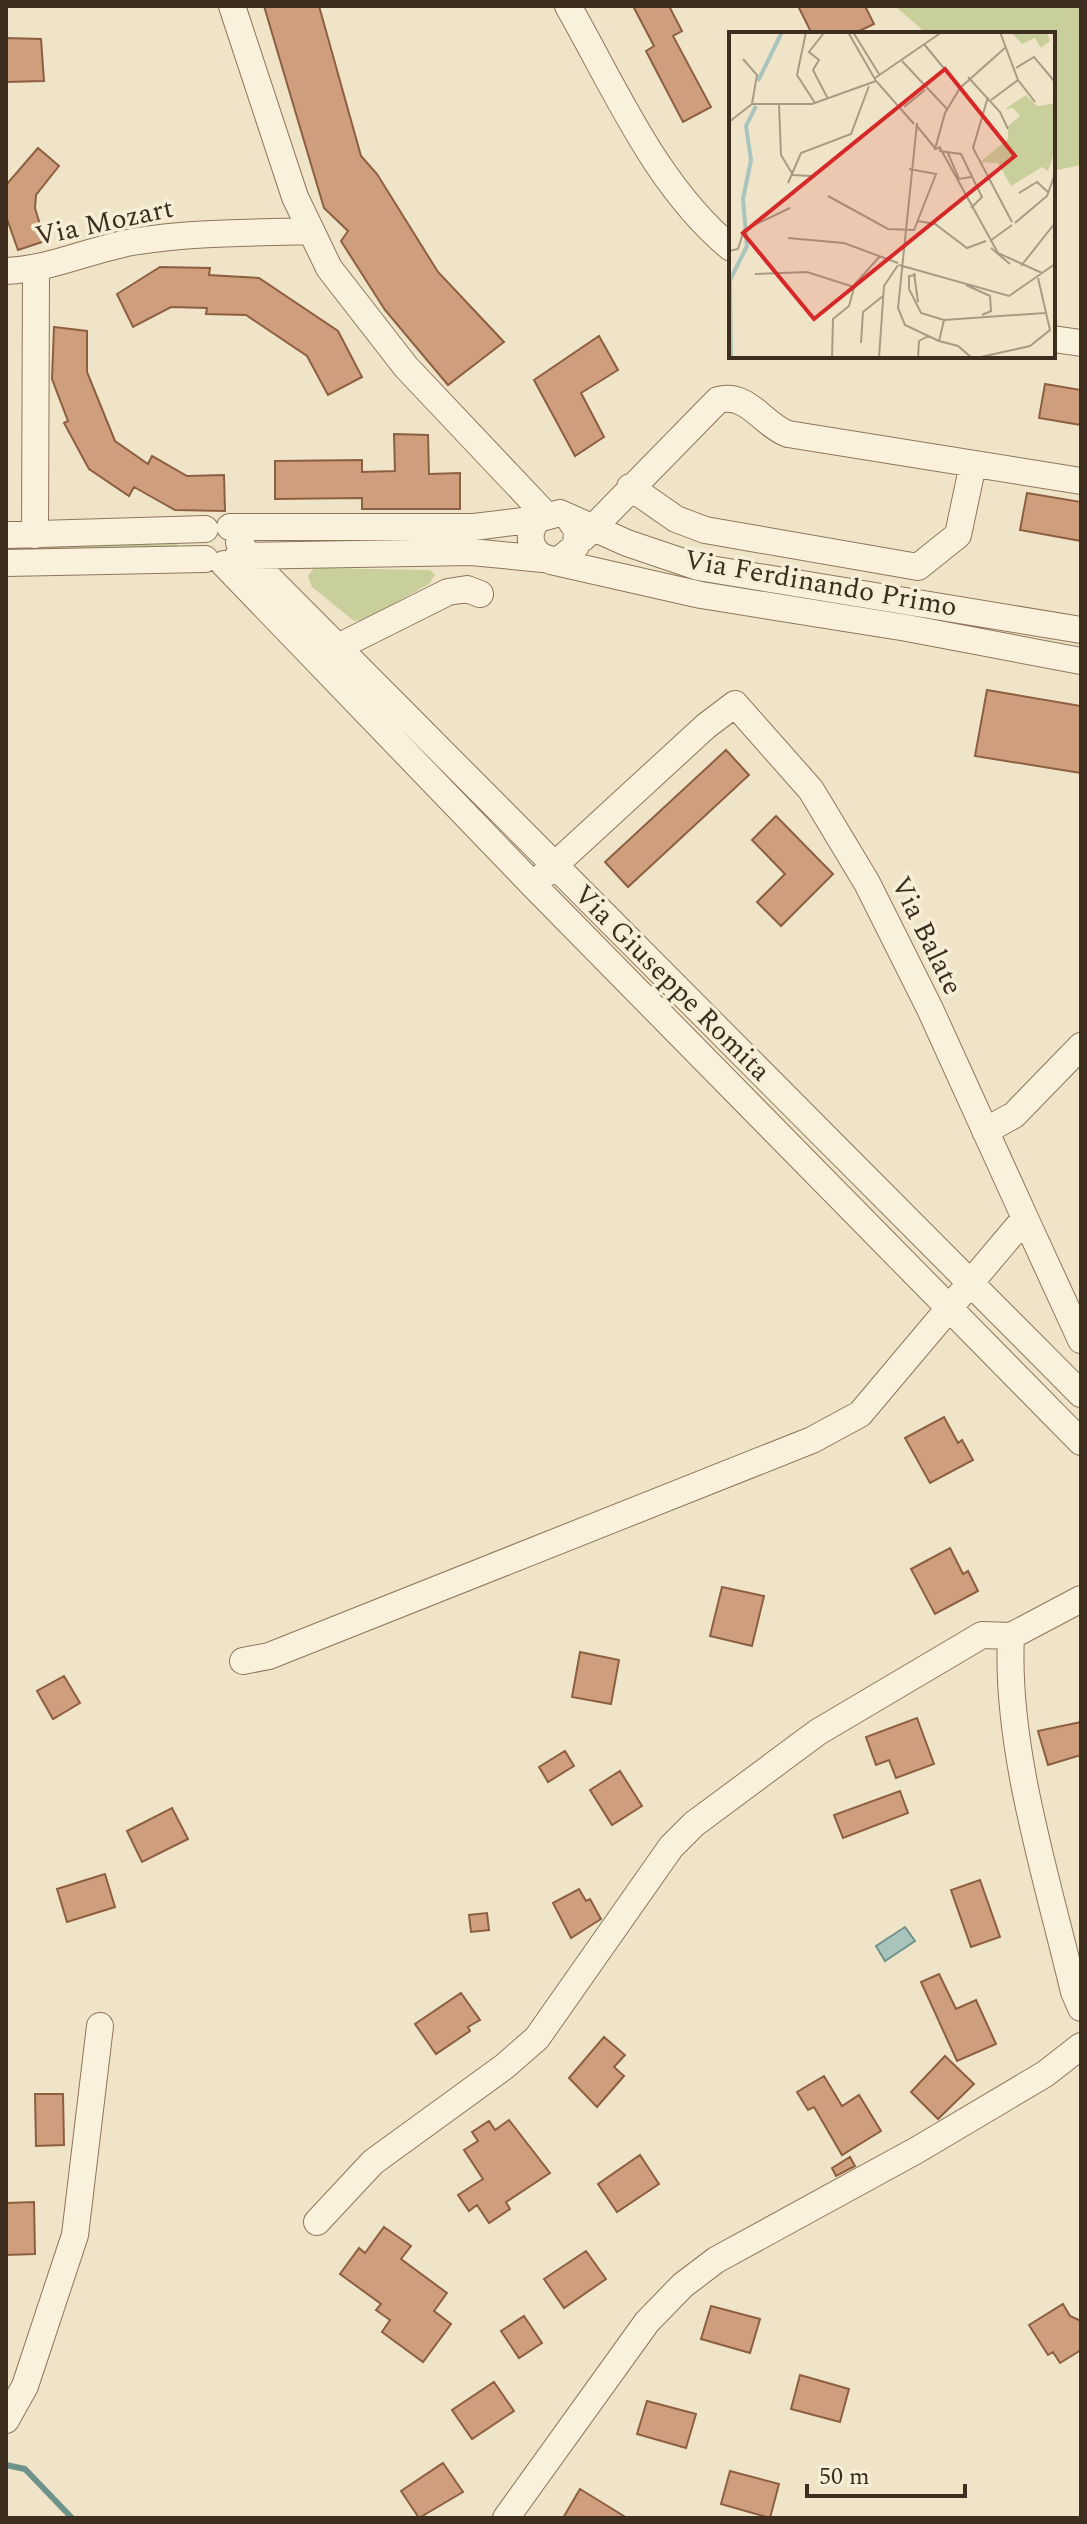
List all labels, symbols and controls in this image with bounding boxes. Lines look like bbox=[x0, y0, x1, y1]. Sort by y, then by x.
inset map bbox=[729, 32, 1055, 358]
street label: Via Mozart bbox=[31, 187, 177, 258]
street label: Via Ferdinando Primo bbox=[681, 538, 960, 629]
street label: Via Balate bbox=[879, 869, 974, 1002]
street label: Via Giuseppe Romita bbox=[563, 874, 781, 1092]
scale bar bbox=[807, 2448, 965, 2498]
text: 50 m bbox=[819, 2459, 870, 2495]

